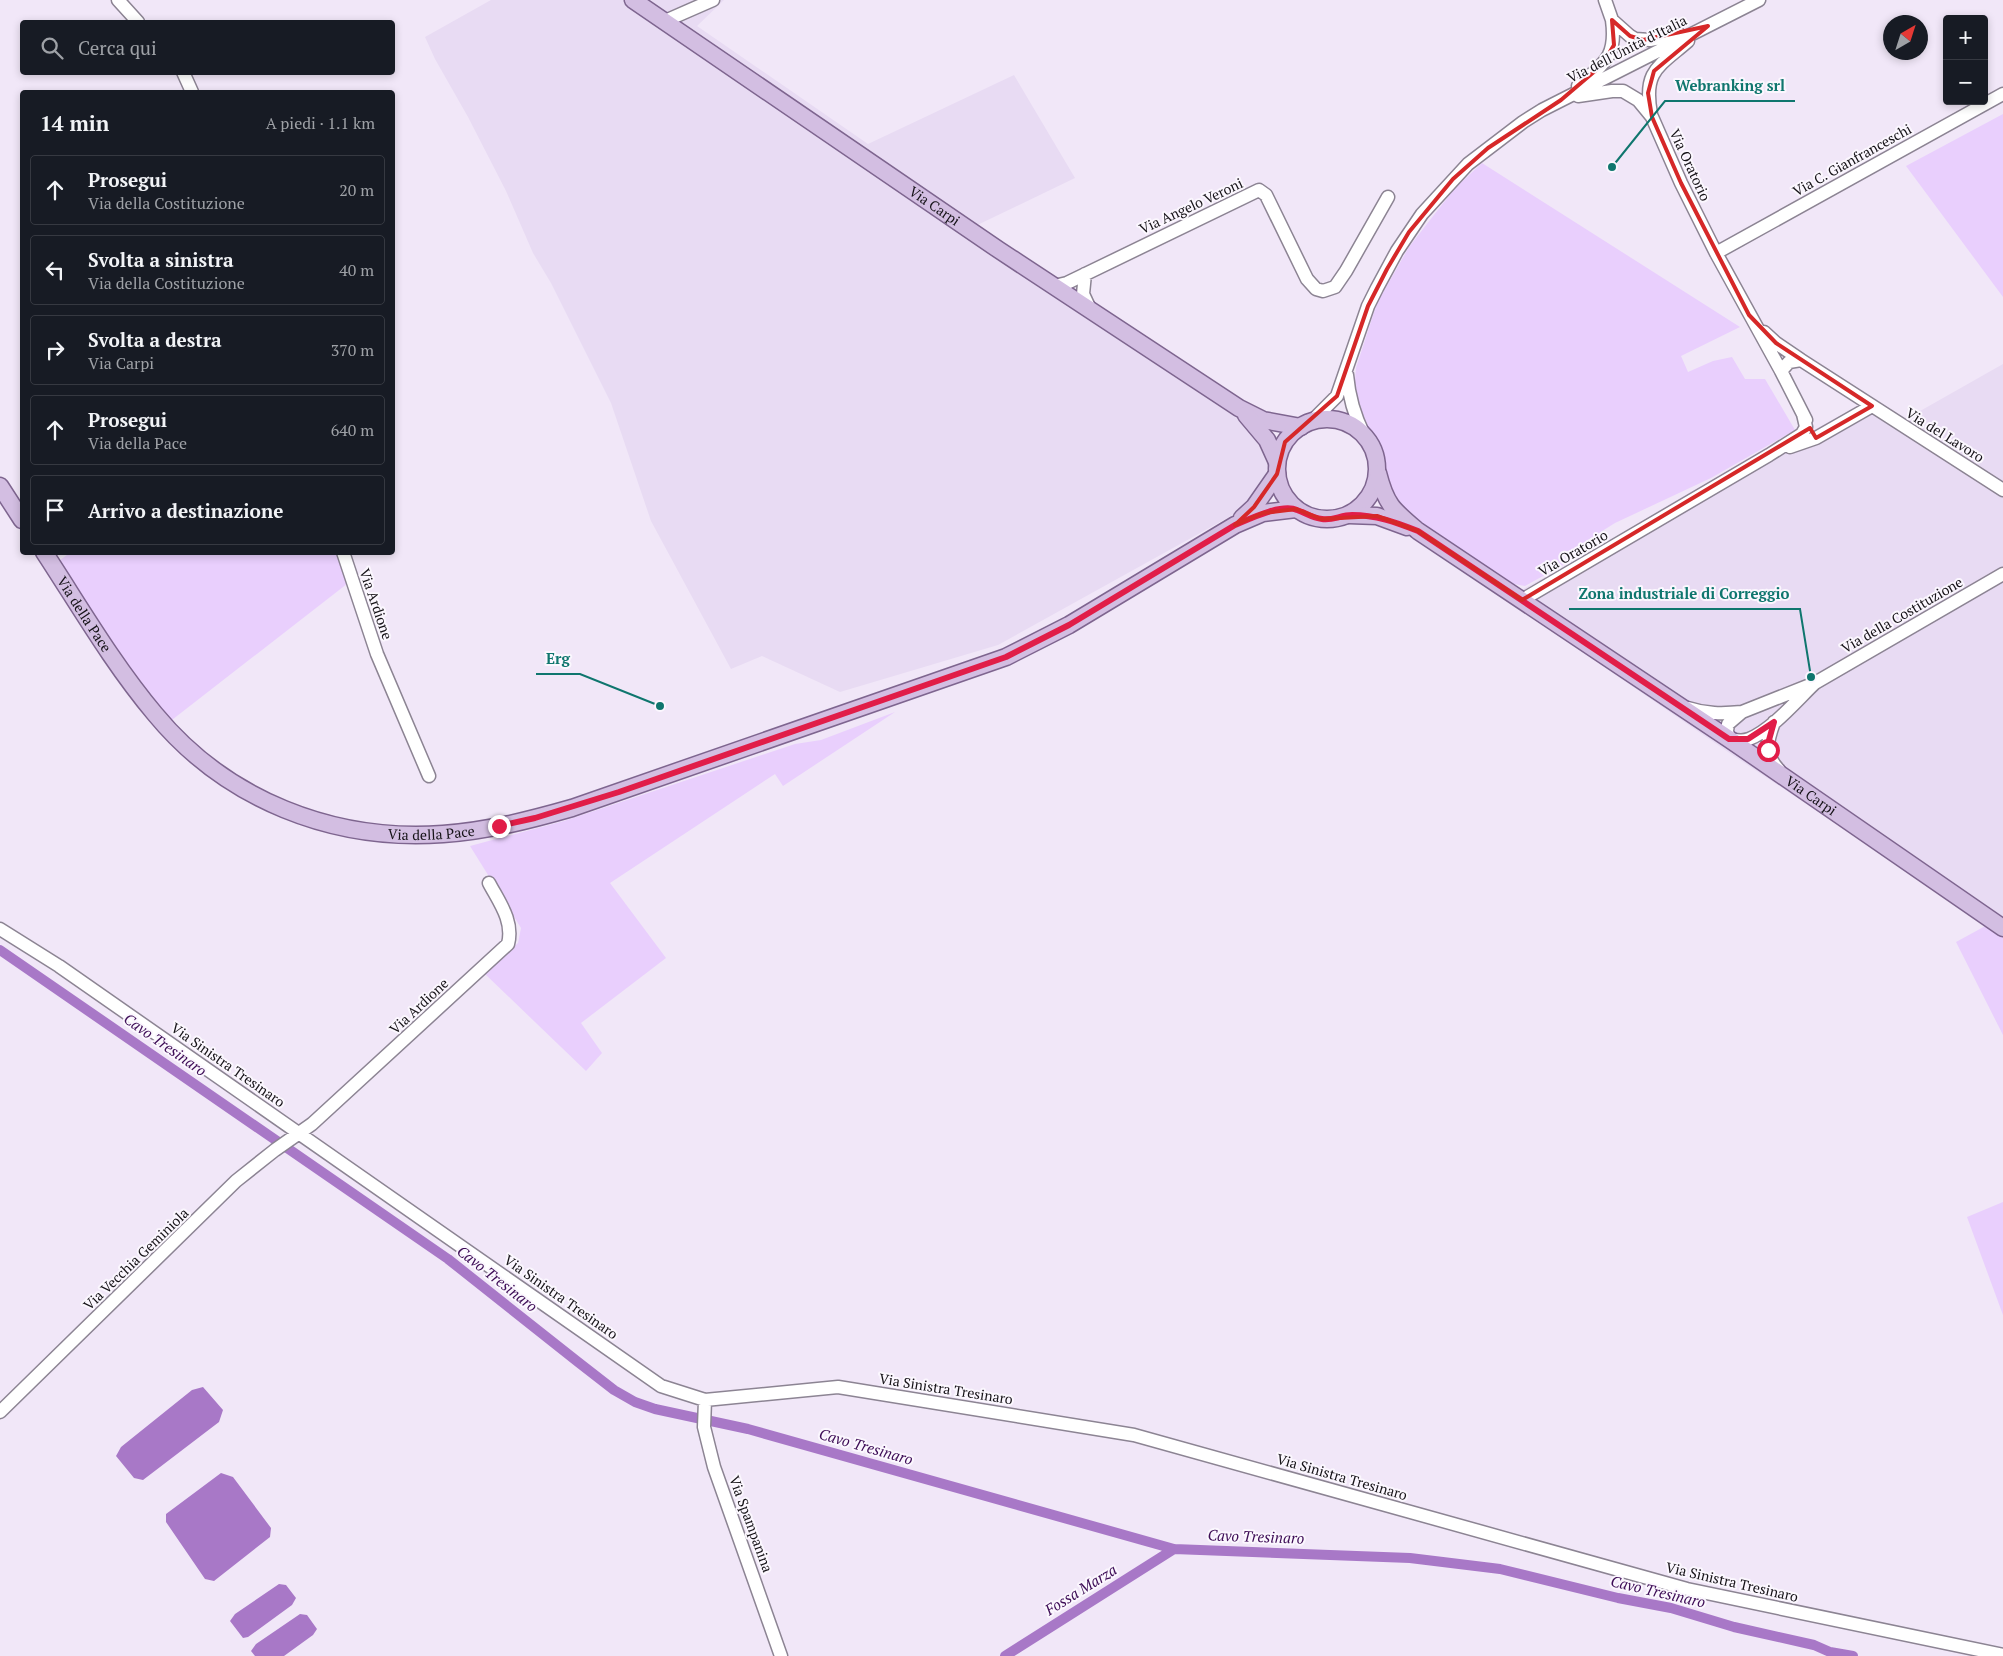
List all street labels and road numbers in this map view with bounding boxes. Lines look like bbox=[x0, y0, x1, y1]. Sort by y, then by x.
street label: Via dell'Unità d'Italia bbox=[1564, 10, 1690, 87]
street label: Via C. Gianfranceschi bbox=[1789, 119, 1915, 200]
street label: Via Oratorio bbox=[1665, 126, 1716, 204]
street label: Via Angelo Veroni bbox=[1136, 173, 1246, 238]
street label: Via Carpi bbox=[905, 181, 964, 230]
street label: Via del Lavoro bbox=[1902, 403, 1988, 466]
street label: Via Oratorio bbox=[1535, 525, 1611, 580]
street label: Via Ardione bbox=[355, 566, 398, 642]
street label: Via della Pace bbox=[53, 572, 116, 656]
street label: Via della Costituzione bbox=[1838, 572, 1966, 657]
street label: Via Carpi bbox=[1782, 771, 1840, 819]
street label: Via della Pace bbox=[387, 821, 476, 844]
street label: Via Ardione bbox=[385, 973, 452, 1038]
street label: Via Sinistra Tresinaro bbox=[168, 1018, 289, 1111]
street label: Via Vecchia Geminiola bbox=[79, 1203, 192, 1314]
street label: Via Sinistra Tresinaro bbox=[501, 1250, 622, 1343]
street label: Via Sinistra Tresinaro bbox=[878, 1369, 1015, 1408]
street label: Via Sinistra Tresinaro bbox=[1275, 1449, 1410, 1504]
street label: Via Spampanina bbox=[725, 1473, 778, 1575]
street label: Via Sinistra Tresinaro bbox=[1664, 1557, 1800, 1606]

